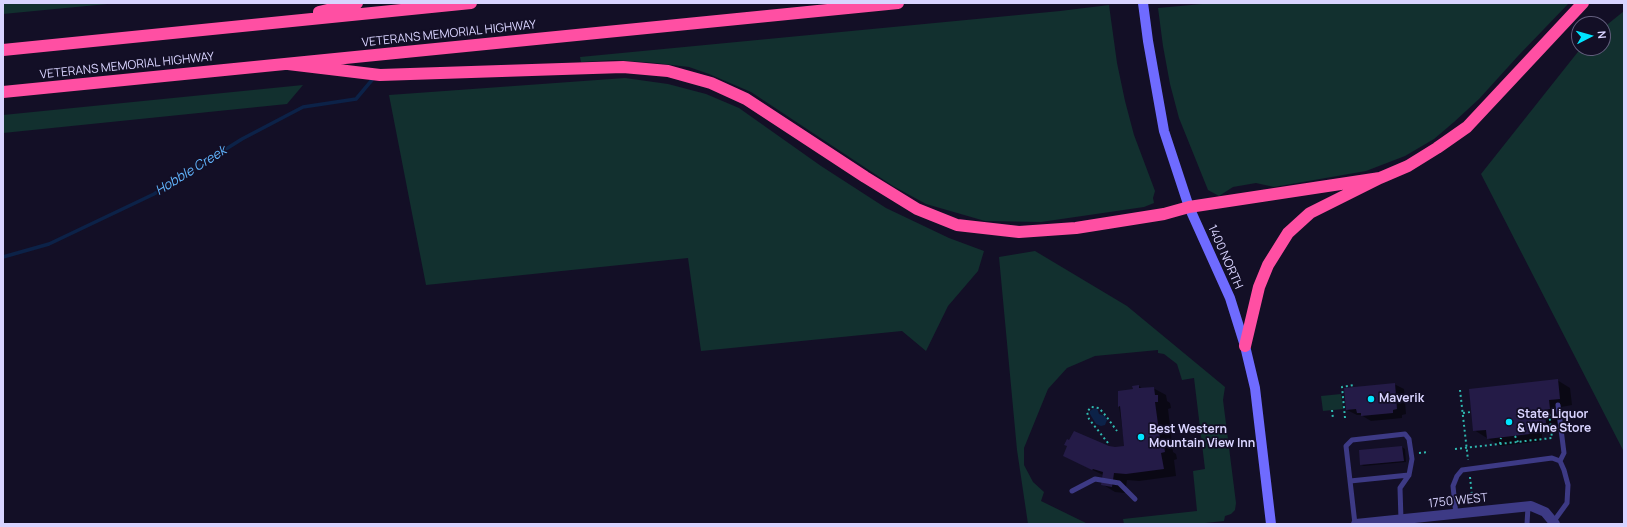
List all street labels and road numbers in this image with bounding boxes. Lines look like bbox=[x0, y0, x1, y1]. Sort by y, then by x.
street label: VETERANS MEMORIAL HIGHWAY bbox=[361, 18, 537, 50]
street label: VETERANS MEMORIAL HIGHWAY bbox=[39, 50, 215, 82]
street label: 1400 NORTH bbox=[1204, 223, 1246, 291]
street label: 1750 WEST bbox=[1428, 491, 1488, 511]

